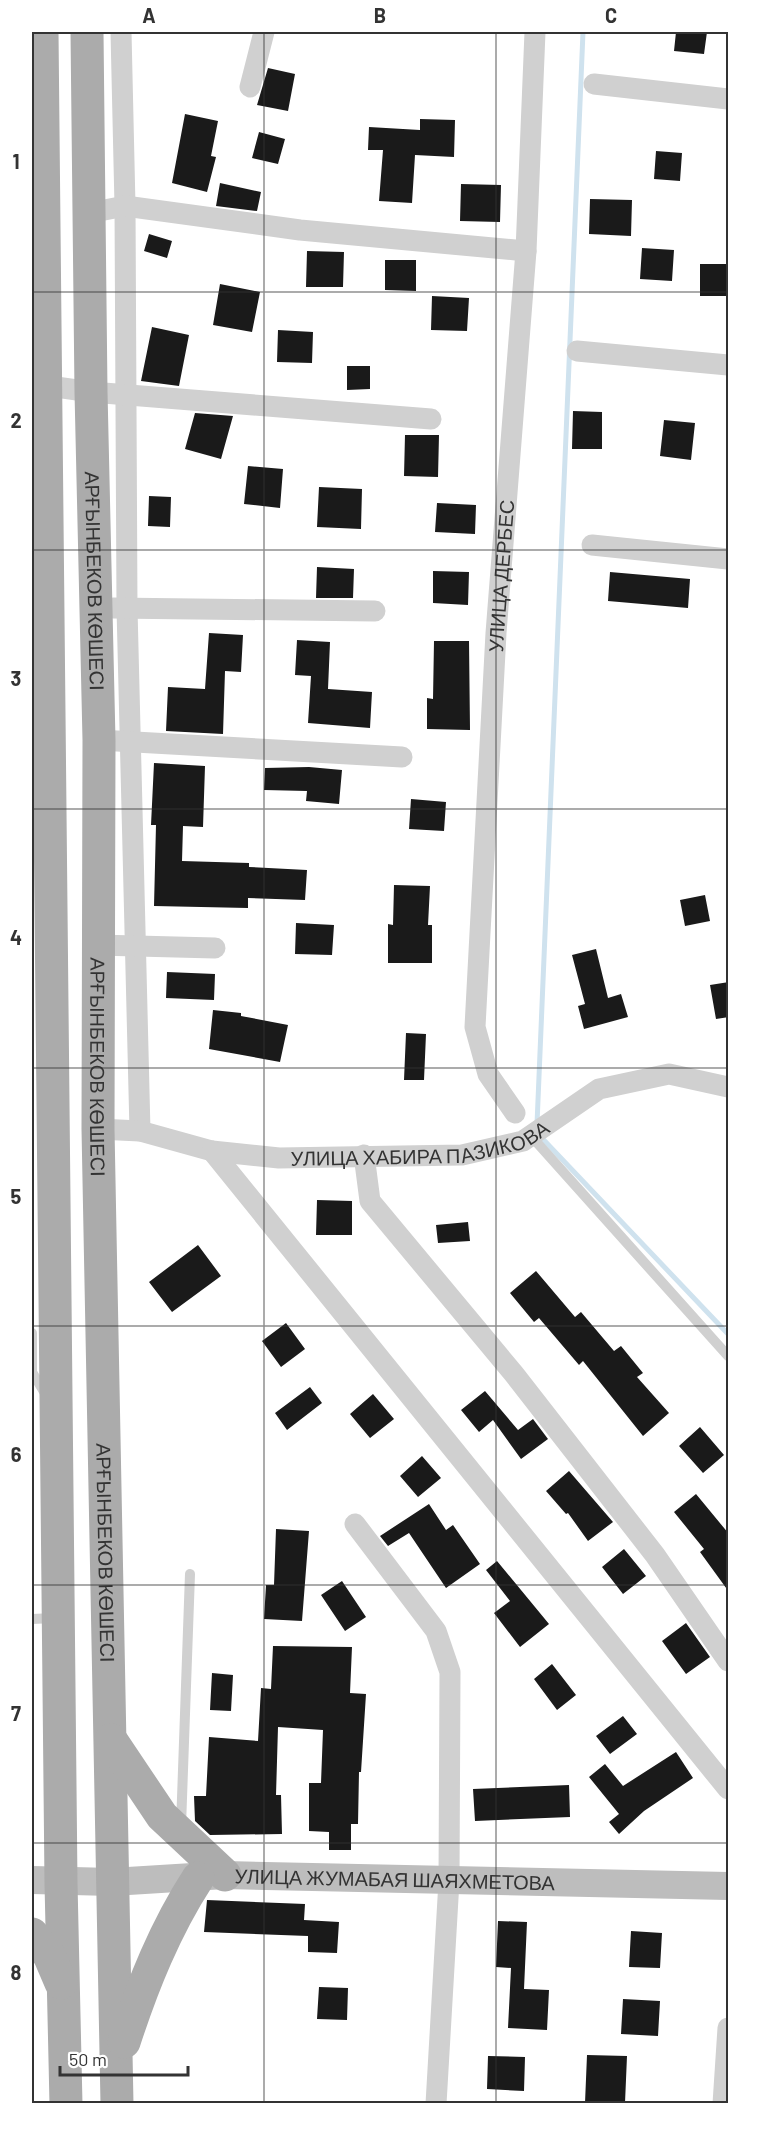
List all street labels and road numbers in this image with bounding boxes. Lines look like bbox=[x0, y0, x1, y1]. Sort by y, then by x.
street label: АРҒЫНБЕКОВ КӨШЕСІ bbox=[81, 471, 110, 691]
street label: УЛИЦА ДЕРБЕС bbox=[483, 499, 518, 653]
street label: АРҒЫНБЕКОВ КӨШЕСІ bbox=[86, 957, 111, 1177]
street label: УЛИЦА ХАБИРА ПАЗИКОВА bbox=[291, 1115, 554, 1170]
street label: АРҒЫНБЕКОВ КӨШЕСІ bbox=[92, 1443, 120, 1663]
street label: УЛИЦА ЖУМАБАЯ ШАЯХМЕТОВА bbox=[234, 1863, 556, 1894]

